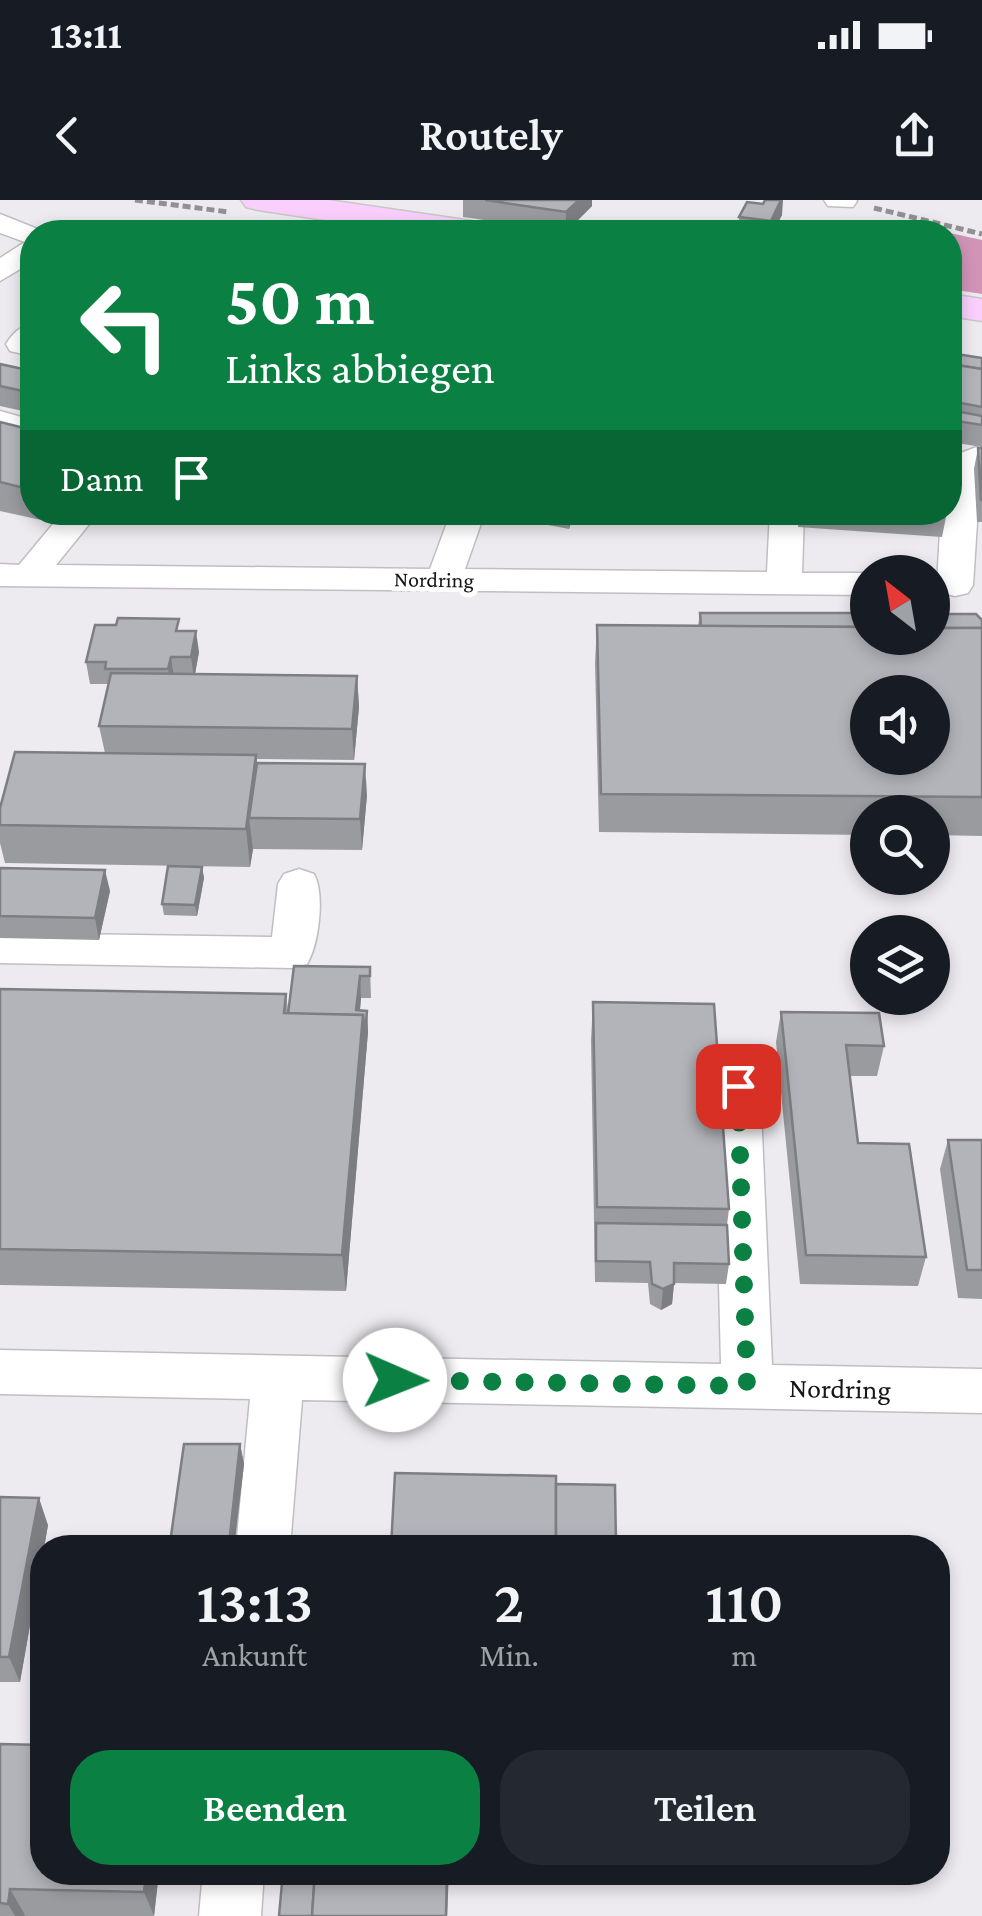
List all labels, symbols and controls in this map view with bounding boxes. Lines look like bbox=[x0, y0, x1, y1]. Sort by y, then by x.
text: 13:11 bbox=[50, 14, 122, 56]
icon: back bbox=[40, 108, 95, 163]
icon: share bbox=[887, 108, 942, 163]
text: Routely bbox=[419, 110, 563, 160]
icon: left bbox=[60, 260, 190, 390]
text: 50 m bbox=[225, 261, 375, 339]
text: Links abbiegen bbox=[225, 343, 495, 393]
icon: arrive bbox=[164, 450, 219, 505]
text: Dann bbox=[60, 457, 144, 499]
north arrow bbox=[850, 555, 950, 655]
map controls bbox=[850, 555, 950, 1015]
street label: Nordring bbox=[394, 566, 475, 593]
button: sound bbox=[850, 675, 950, 775]
button: search bbox=[850, 795, 950, 895]
button: layers bbox=[850, 915, 950, 1015]
pin bbox=[696, 1044, 781, 1129]
icon: arrive bbox=[711, 1059, 766, 1114]
position arrow bbox=[343, 1328, 447, 1432]
street label: Nordring bbox=[789, 1372, 892, 1405]
text: 13:13 bbox=[196, 1568, 313, 1635]
text: 2 bbox=[494, 1568, 524, 1635]
text: 110 bbox=[705, 1568, 784, 1635]
text: Ankunft bbox=[202, 1637, 307, 1673]
text: Min. bbox=[479, 1637, 539, 1673]
text: m bbox=[731, 1637, 757, 1673]
button: Beenden bbox=[70, 1750, 480, 1865]
button: Teilen bbox=[500, 1750, 910, 1865]

